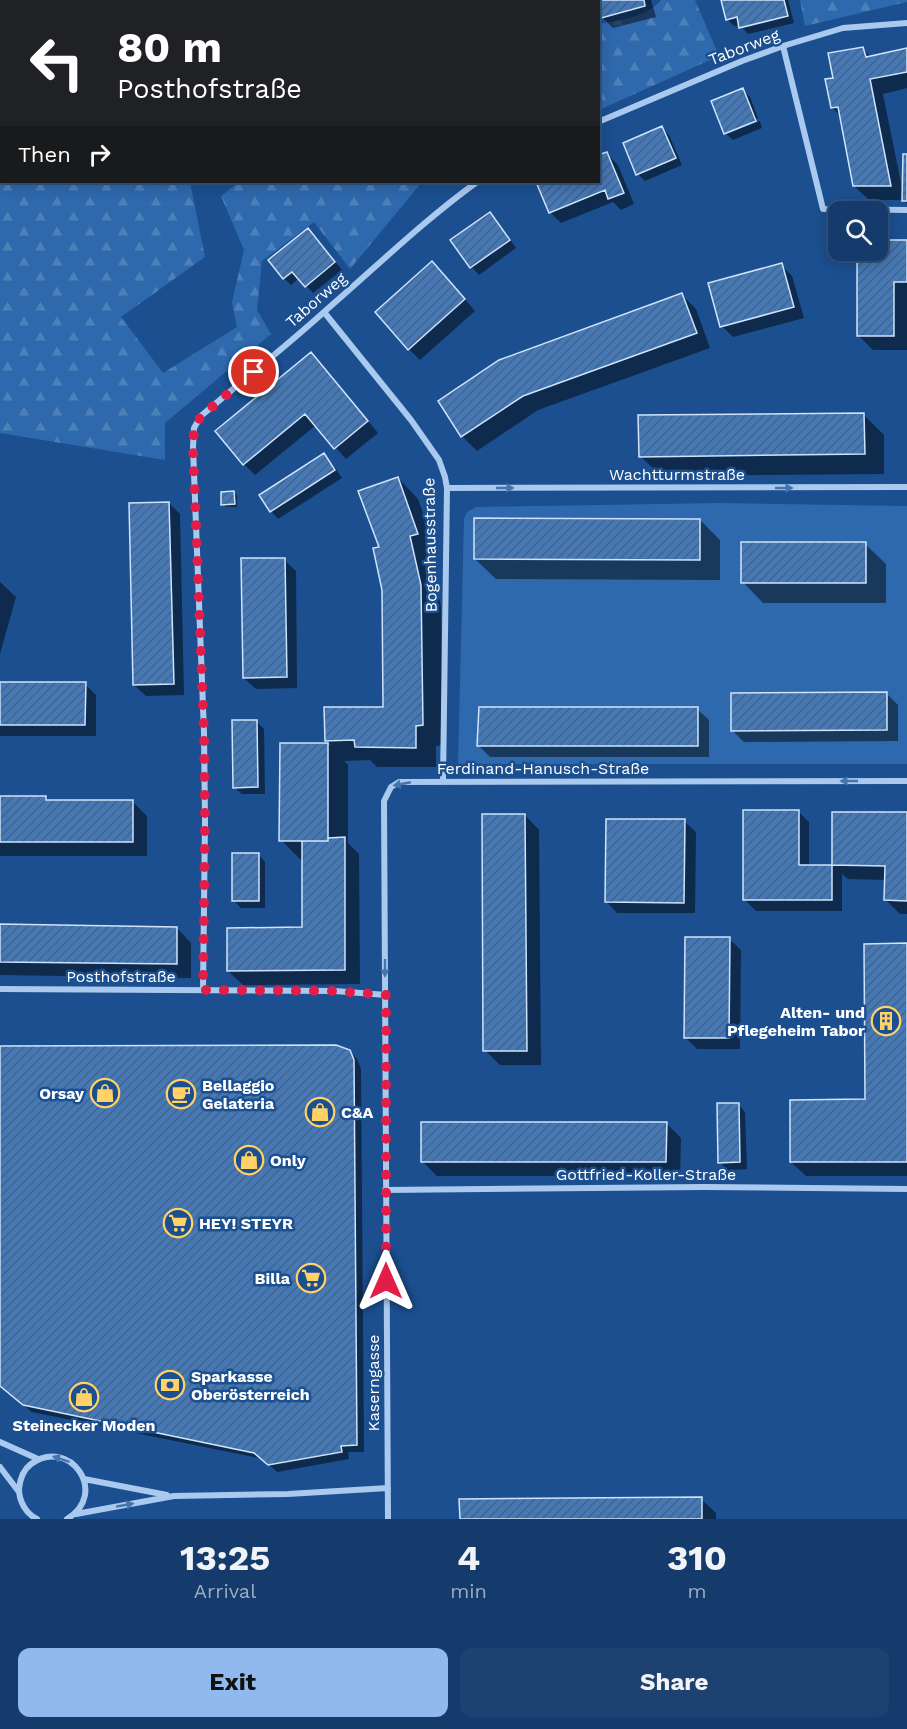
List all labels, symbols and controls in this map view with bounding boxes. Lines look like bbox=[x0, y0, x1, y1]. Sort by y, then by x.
text: 80 m bbox=[117, 23, 222, 72]
icon: left bbox=[18, 24, 96, 102]
street label: Taborweg bbox=[706, 25, 782, 69]
text: Posthofstraße bbox=[117, 73, 302, 105]
icon: right bbox=[83, 138, 116, 171]
text: Then bbox=[18, 142, 71, 167]
map controls bbox=[828, 201, 888, 261]
button: search bbox=[828, 201, 888, 261]
street label: Taborweg bbox=[282, 268, 351, 331]
pin bbox=[228, 346, 279, 397]
icon: arrive bbox=[237, 355, 270, 388]
street label: Wachtturmstraße bbox=[609, 465, 745, 484]
street label: Bogenhausstraße bbox=[419, 478, 441, 612]
one-way arrow bbox=[496, 483, 515, 493]
one-way arrow bbox=[775, 483, 794, 493]
street label: Ferdinand-Hanusch-Straße bbox=[437, 759, 649, 778]
one-way arrow bbox=[839, 776, 858, 786]
one-way arrow bbox=[392, 780, 411, 789]
one-way arrow bbox=[381, 959, 390, 978]
street label: Posthofstraße bbox=[66, 967, 176, 986]
place label: Alten- und Pflegeheim Tabor bbox=[727, 1003, 865, 1040]
building icon: Alten- und Pflegeheim Tabor bbox=[870, 1005, 902, 1037]
place label: Bellaggio Gelateria bbox=[202, 1076, 275, 1113]
shop icon: Orsay bbox=[89, 1077, 121, 1109]
cafe icon: Bellaggio Gelateria bbox=[165, 1078, 197, 1110]
place label: Orsay bbox=[39, 1084, 85, 1103]
shop icon: C&A bbox=[304, 1096, 336, 1128]
place label: C&A bbox=[341, 1103, 373, 1122]
shop icon: Only bbox=[233, 1144, 265, 1176]
place label: Only bbox=[270, 1151, 307, 1170]
street label: Gottfried-Koller-Straße bbox=[556, 1165, 736, 1184]
supermarket icon: HEY! STEYR bbox=[162, 1207, 194, 1239]
place label: HEY! STEYR bbox=[199, 1214, 293, 1233]
position arrow bbox=[354, 1249, 418, 1313]
supermarket icon: Billa bbox=[295, 1262, 327, 1294]
place label: Billa bbox=[255, 1269, 291, 1288]
street label: Kaserngasse bbox=[364, 1334, 383, 1432]
place label: Sparkasse Oberösterreich bbox=[191, 1367, 310, 1404]
bank icon: Sparkasse Oberösterreich bbox=[154, 1369, 186, 1401]
shop icon: Steinecker Moden bbox=[68, 1381, 100, 1413]
place label: Steinecker Moden bbox=[13, 1416, 155, 1435]
one-way arrow bbox=[52, 1454, 70, 1464]
one-way arrow bbox=[115, 1500, 134, 1509]
text: 13:25 bbox=[180, 1537, 270, 1579]
text: 4 bbox=[457, 1537, 480, 1579]
text: 310 bbox=[667, 1537, 727, 1579]
text: Arrival bbox=[194, 1579, 256, 1603]
text: min bbox=[450, 1579, 487, 1603]
text: m bbox=[687, 1579, 706, 1603]
button: Exit bbox=[18, 1648, 448, 1717]
button: Share bbox=[460, 1648, 889, 1717]

